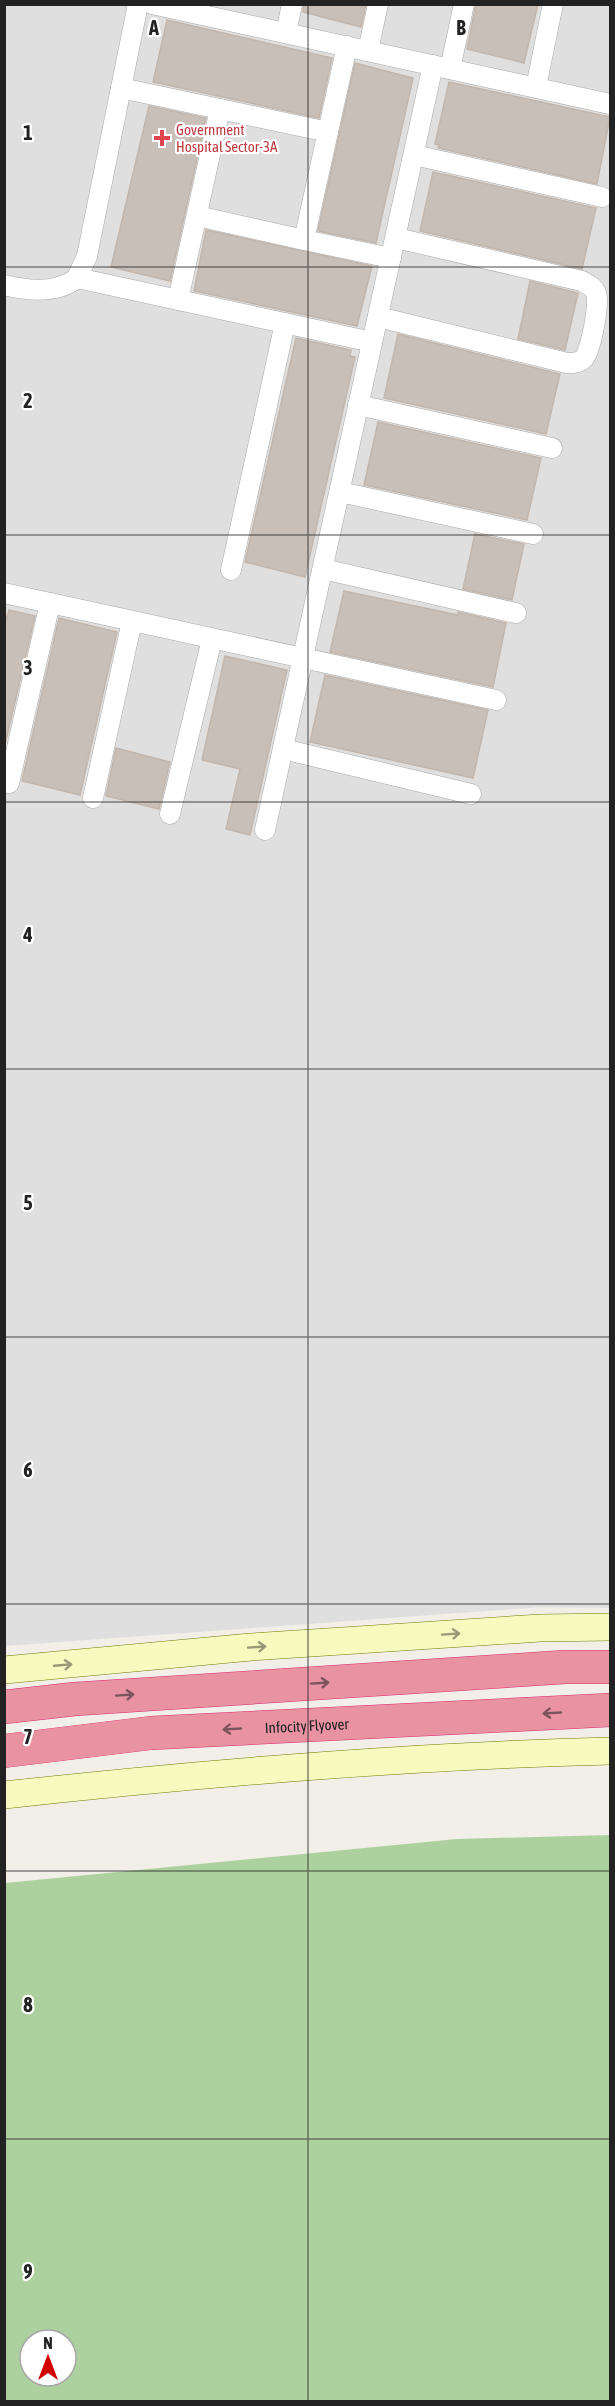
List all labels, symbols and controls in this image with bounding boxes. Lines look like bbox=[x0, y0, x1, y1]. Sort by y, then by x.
text: A bbox=[148, 16, 159, 39]
text: B bbox=[456, 16, 466, 39]
text: 1 bbox=[23, 121, 33, 144]
place label: Government Hospital Sector-3A bbox=[176, 121, 278, 155]
marker: Government Hospital Sector-3A bbox=[153, 129, 171, 147]
text: 2 bbox=[23, 389, 33, 412]
text: 3 bbox=[23, 656, 33, 679]
text: 4 bbox=[22, 923, 33, 946]
text: 5 bbox=[23, 1191, 33, 1214]
text: 6 bbox=[23, 1458, 33, 1481]
one-way arrow bbox=[441, 1628, 461, 1639]
one-way arrow bbox=[246, 1641, 266, 1652]
one-way arrow bbox=[52, 1659, 72, 1670]
one-way arrow bbox=[309, 1677, 329, 1688]
one-way arrow bbox=[115, 1690, 135, 1701]
one-way arrow bbox=[543, 1707, 563, 1718]
street label: Infocity Flyover bbox=[264, 1715, 350, 1736]
one-way arrow bbox=[222, 1724, 242, 1735]
text: 7 bbox=[23, 1725, 33, 1748]
text: 8 bbox=[23, 1993, 33, 2016]
text: 9 bbox=[23, 2260, 33, 2283]
north arrow bbox=[18, 2328, 78, 2388]
text: N bbox=[43, 2334, 53, 2352]

